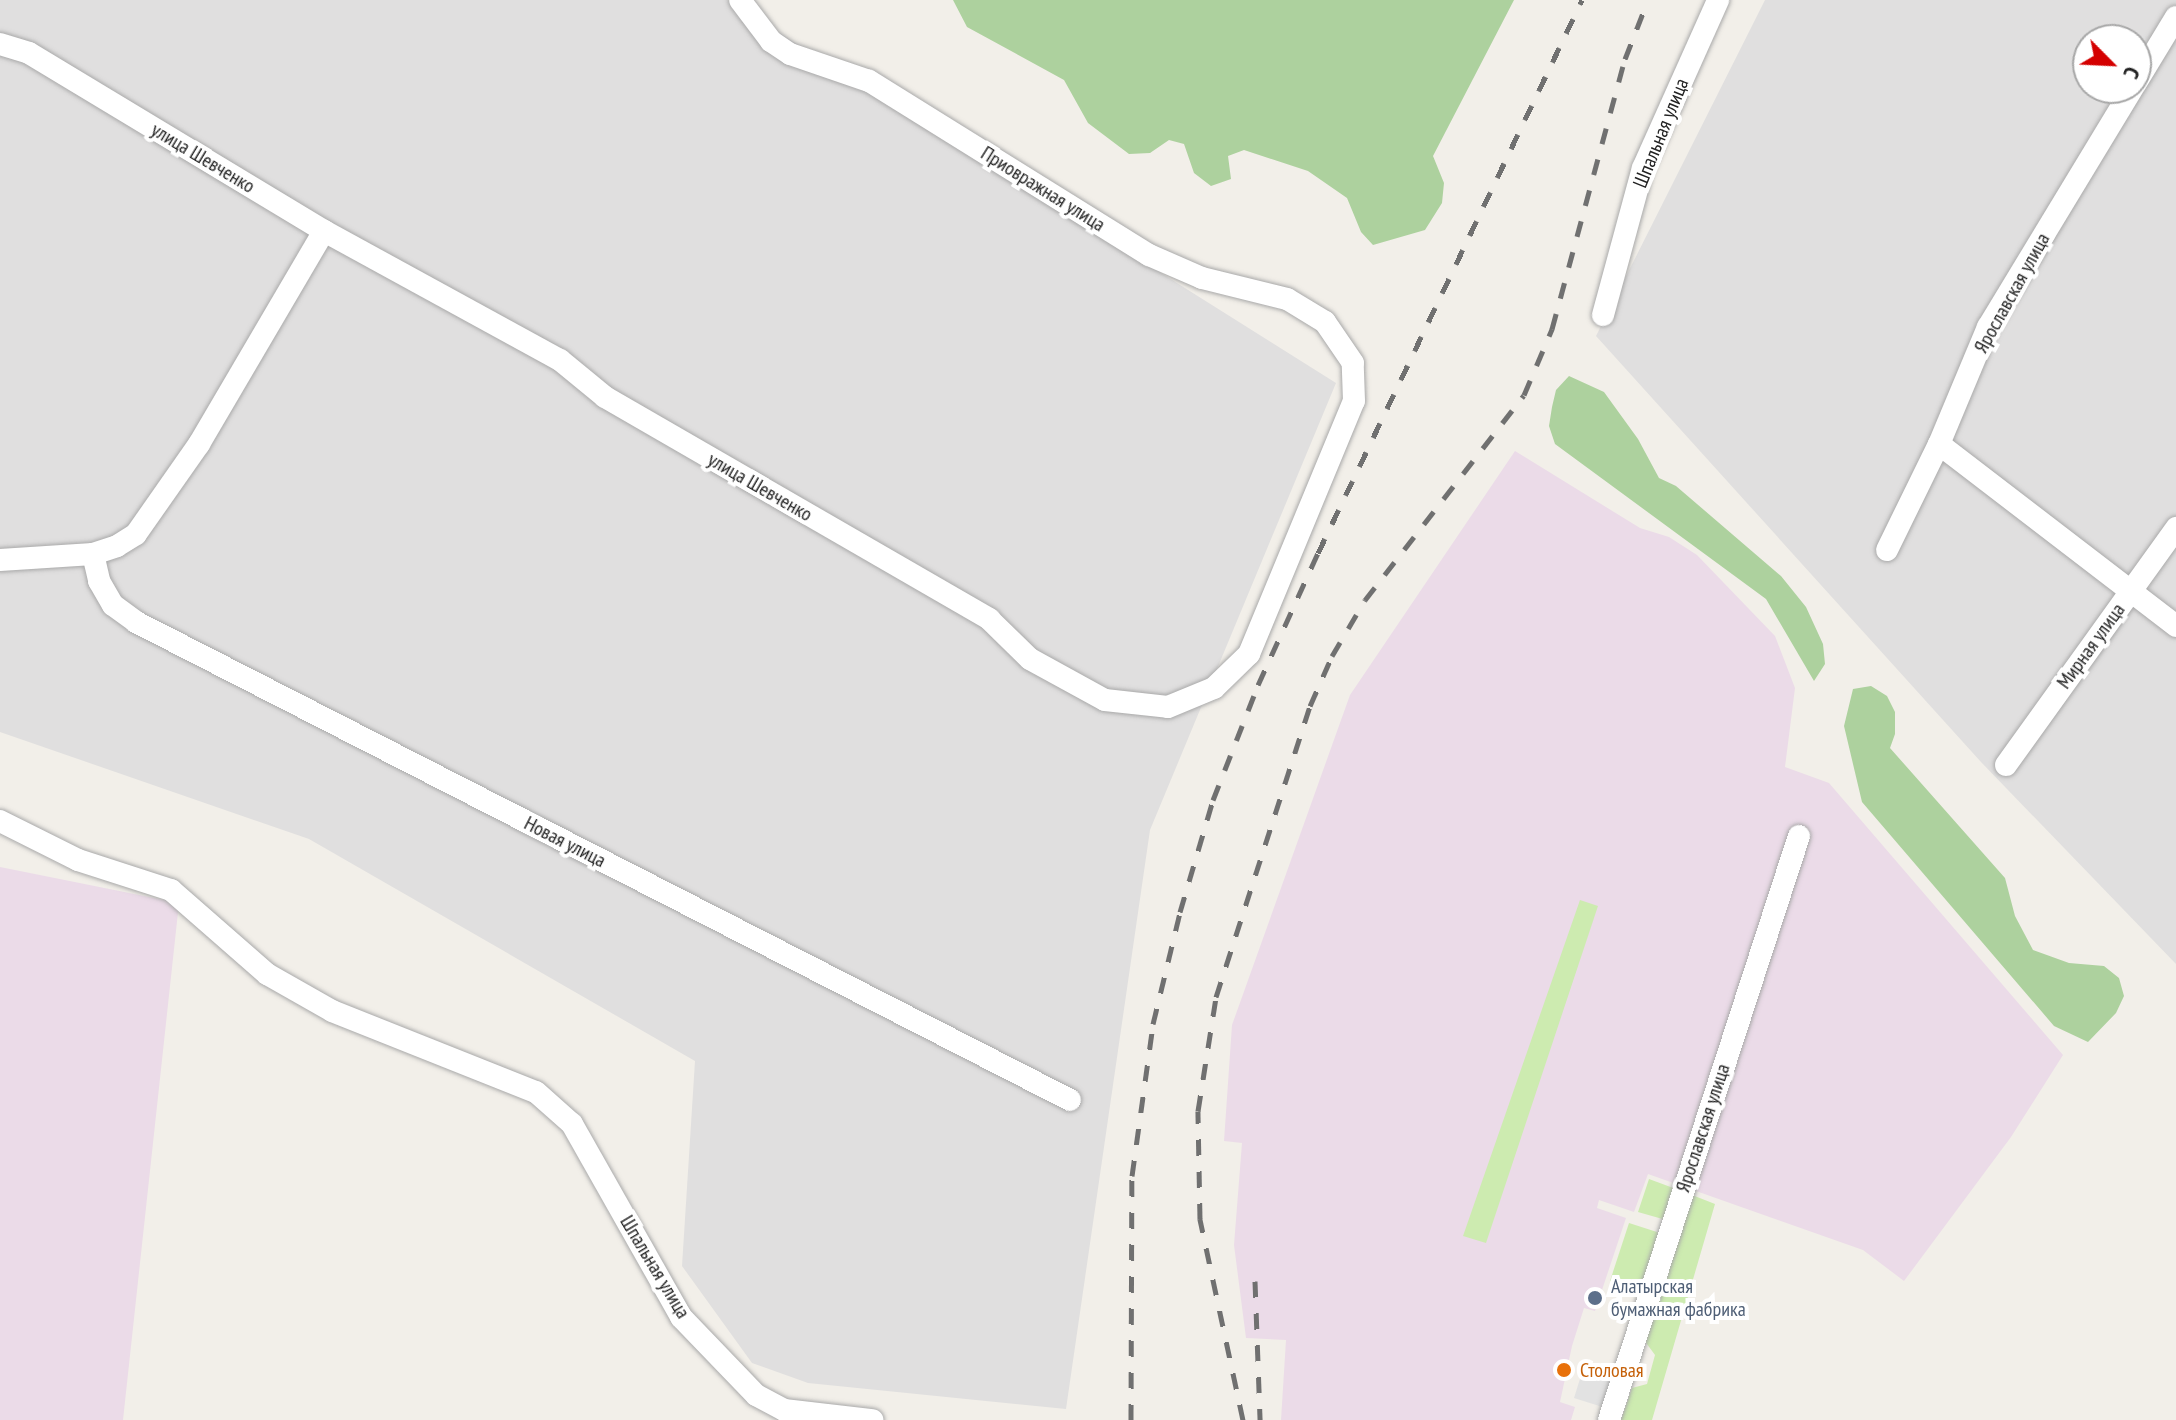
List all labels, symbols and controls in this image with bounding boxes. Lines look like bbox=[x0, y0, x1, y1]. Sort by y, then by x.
north arrow bbox=[2072, 24, 2152, 104]
text: С bbox=[2117, 63, 2147, 83]
street label: Шпальная улица bbox=[1628, 75, 1694, 191]
street label: улица Шевченко bbox=[147, 118, 259, 198]
street label: Приовражная улица bbox=[977, 141, 1109, 237]
street label: Ярославская улица bbox=[1969, 229, 2055, 357]
street label: улица Шевченко bbox=[703, 447, 817, 527]
street label: Мирная улица bbox=[2052, 599, 2130, 693]
street label: Новая улица bbox=[520, 811, 610, 873]
street label: Ярославская улица bbox=[1671, 1061, 1735, 1195]
street label: Шпальная улица bbox=[615, 1211, 695, 1323]
place label: Алатырская бумажная фабрика bbox=[1611, 1274, 1746, 1321]
marker: Алатырская бумажная фабрика bbox=[1586, 1289, 1604, 1307]
place label: Столовая bbox=[1580, 1358, 1644, 1382]
marker: Столовая bbox=[1555, 1361, 1573, 1379]

